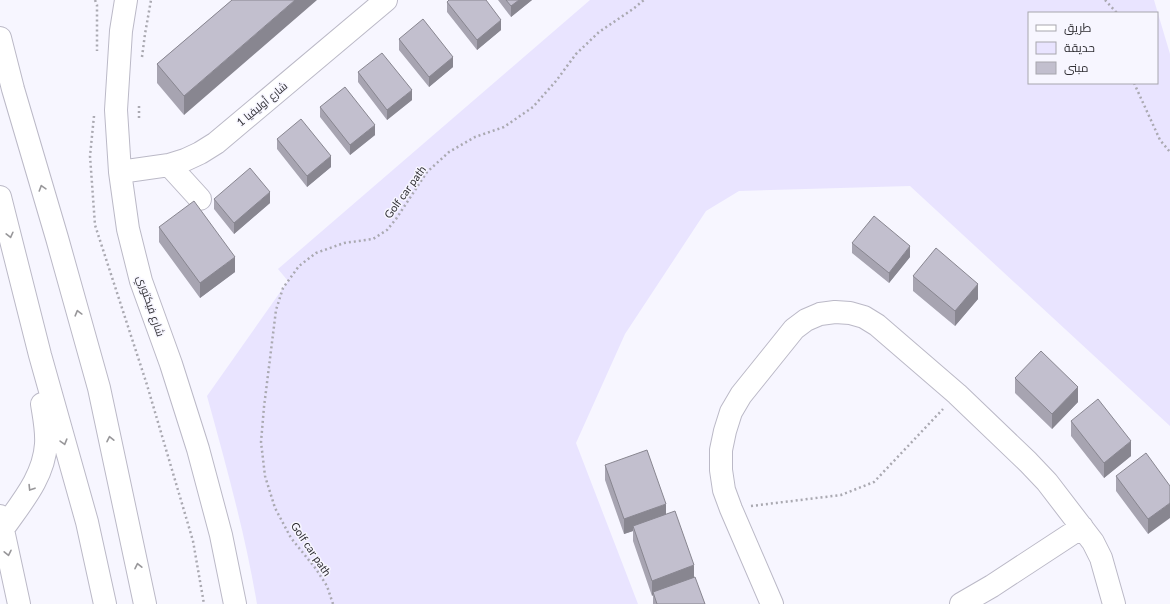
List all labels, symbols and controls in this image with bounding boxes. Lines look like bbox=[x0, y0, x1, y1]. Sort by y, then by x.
legend bbox=[1028, 12, 1158, 84]
text: طريق bbox=[1064, 20, 1092, 35]
text: حديقة bbox=[1064, 40, 1095, 55]
text: مبنى bbox=[1064, 60, 1089, 75]
street label: شارع أوليفيا 1 bbox=[234, 79, 291, 130]
street label: Golf car path bbox=[381, 163, 428, 221]
one-way arrow bbox=[38, 184, 47, 191]
one-way arrow bbox=[5, 232, 13, 238]
street label: شارع فيكتوري bbox=[132, 274, 168, 339]
one-way arrow bbox=[74, 310, 83, 317]
one-way arrow bbox=[106, 436, 114, 442]
one-way arrow bbox=[59, 438, 68, 445]
one-way arrow bbox=[28, 484, 36, 491]
street label: Golf car path bbox=[289, 519, 334, 578]
one-way arrow bbox=[4, 550, 12, 556]
one-way arrow bbox=[134, 563, 142, 569]

